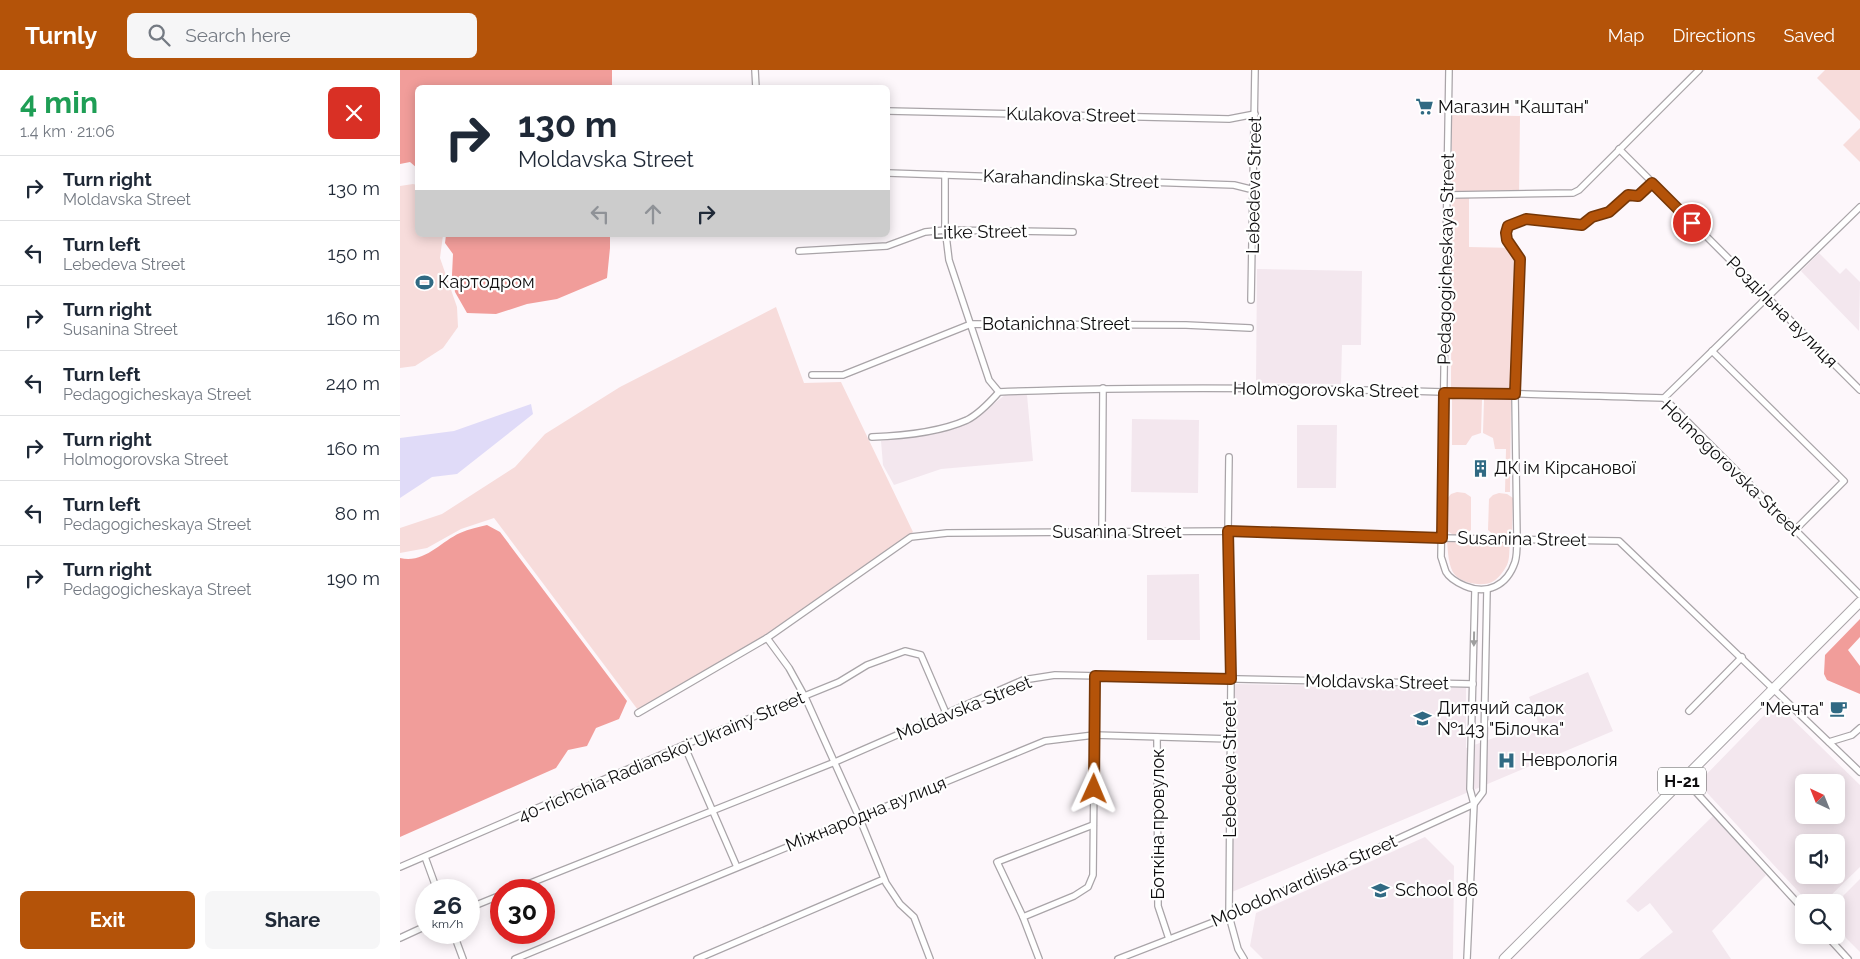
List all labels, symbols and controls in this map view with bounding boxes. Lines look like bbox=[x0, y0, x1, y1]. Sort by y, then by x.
search box bbox=[127, 13, 477, 58]
text: Turnly bbox=[25, 21, 97, 50]
icon: search bbox=[145, 21, 173, 49]
text: Search here bbox=[185, 24, 291, 46]
text: Map bbox=[1608, 25, 1644, 46]
text: Directions bbox=[1672, 25, 1756, 46]
text: Saved bbox=[1784, 25, 1835, 46]
text: 4 min bbox=[20, 85, 98, 120]
button: close bbox=[328, 87, 380, 139]
place label: Магазин "Каштан" bbox=[1438, 96, 1589, 117]
supermarket icon: Магазин "Каштан" bbox=[1414, 97, 1434, 117]
street label: Kulakova Street bbox=[1006, 103, 1136, 126]
text: 130 m bbox=[518, 104, 617, 145]
icon: right bbox=[435, 105, 500, 170]
street label: Lebedeva Street bbox=[1242, 116, 1265, 254]
text: 1.4 km · 21:06 bbox=[20, 122, 115, 141]
text: Moldavska Street bbox=[518, 146, 694, 172]
street label: Pedagogicheskaya Street bbox=[1433, 153, 1458, 365]
street label: Karahandinska Street bbox=[983, 165, 1160, 192]
text: Turn right bbox=[63, 168, 152, 190]
icon: right bbox=[20, 174, 48, 202]
text: 130 m bbox=[328, 177, 380, 199]
text: Moldavska Street bbox=[63, 190, 191, 209]
icon: left bbox=[586, 200, 614, 228]
icon: ahead bbox=[639, 200, 667, 228]
icon: right bbox=[692, 200, 720, 228]
pin bbox=[1671, 202, 1713, 244]
icon: arrive bbox=[1678, 209, 1706, 237]
street label: Litke Street bbox=[933, 220, 1027, 243]
text: Turn left bbox=[63, 233, 140, 255]
icon: left bbox=[20, 239, 48, 267]
text: 150 m bbox=[328, 242, 380, 264]
street label: Роздільна вулиця bbox=[1722, 252, 1842, 372]
text: Lebedeva Street bbox=[63, 255, 185, 274]
place label: Картодром bbox=[438, 271, 535, 292]
sports icon: Картодром bbox=[414, 272, 434, 292]
text: Turn right bbox=[63, 298, 152, 320]
icon: right bbox=[20, 304, 48, 332]
text: 160 m bbox=[326, 307, 380, 329]
street label: Botanichna Street bbox=[982, 313, 1130, 334]
text: Susanina Street bbox=[63, 320, 178, 339]
text: Turn left bbox=[63, 363, 140, 385]
icon: left bbox=[20, 369, 48, 397]
text: 240 m bbox=[326, 372, 380, 394]
street label: Holmogorovska Street bbox=[1233, 377, 1419, 402]
text: Pedagogicheskaya Street bbox=[63, 385, 251, 404]
street label: Holmogorovska Street bbox=[1657, 395, 1806, 540]
text: Turn right bbox=[63, 428, 152, 450]
icon: right bbox=[20, 434, 48, 462]
text: 160 m bbox=[326, 437, 380, 459]
text: Holmogorovska Street bbox=[63, 450, 228, 469]
place label: ДК ім Кірсанової bbox=[1494, 457, 1636, 478]
building icon: ДК ім Кірсанової bbox=[1470, 458, 1490, 478]
text: Turn left bbox=[63, 493, 140, 515]
icon: left bbox=[20, 499, 48, 527]
text: 80 m bbox=[335, 502, 380, 524]
text: Pedagogicheskaya Street bbox=[63, 515, 251, 534]
street label: Susanina Street bbox=[1052, 521, 1182, 542]
street label: Susanina Street bbox=[1457, 527, 1587, 550]
text: Turn right bbox=[63, 558, 152, 580]
icon: right bbox=[20, 564, 48, 592]
text: 190 m bbox=[327, 567, 380, 589]
text: Pedagogicheskaya Street bbox=[63, 580, 251, 599]
one-way arrow bbox=[1470, 631, 1478, 647]
street label: Moldavska Street bbox=[1305, 670, 1449, 693]
street label: Moldavska Street bbox=[893, 671, 1034, 744]
street label: 40-richchia Radianskoi Ukrainy Street bbox=[515, 687, 807, 827]
place label: Дитячий садок №143 "Білочка" bbox=[1437, 697, 1564, 739]
place label: "Мечта" bbox=[1760, 698, 1824, 719]
cafe icon: "Мечта" bbox=[1828, 699, 1848, 719]
street label: Lebedeva Street bbox=[1219, 700, 1240, 838]
school or university icon: Дитячий садок №143 "Білочка" bbox=[1413, 708, 1433, 728]
street label: Боткіна провулок bbox=[1147, 749, 1168, 899]
place label: Неврологія bbox=[1521, 749, 1618, 770]
hospital icon: Неврологія bbox=[1497, 750, 1517, 770]
position arrow bbox=[1067, 762, 1119, 814]
road number: Н-21 bbox=[1658, 768, 1706, 794]
street label: Міжнародна вулиця bbox=[782, 772, 949, 855]
north arrow bbox=[1795, 774, 1845, 824]
map controls bbox=[1795, 774, 1845, 944]
street label: Molodohvardiiska Street bbox=[1208, 830, 1400, 931]
button: sound bbox=[1795, 834, 1845, 884]
speed limit sign: 30 bbox=[490, 879, 555, 944]
place label: School 86 bbox=[1395, 879, 1478, 900]
school or university icon: School 86 bbox=[1371, 880, 1391, 900]
text: 26 bbox=[433, 890, 462, 920]
button: Exit bbox=[20, 891, 195, 949]
button: Share bbox=[205, 891, 380, 949]
button: search bbox=[1795, 894, 1845, 944]
text: km/h bbox=[432, 917, 463, 931]

